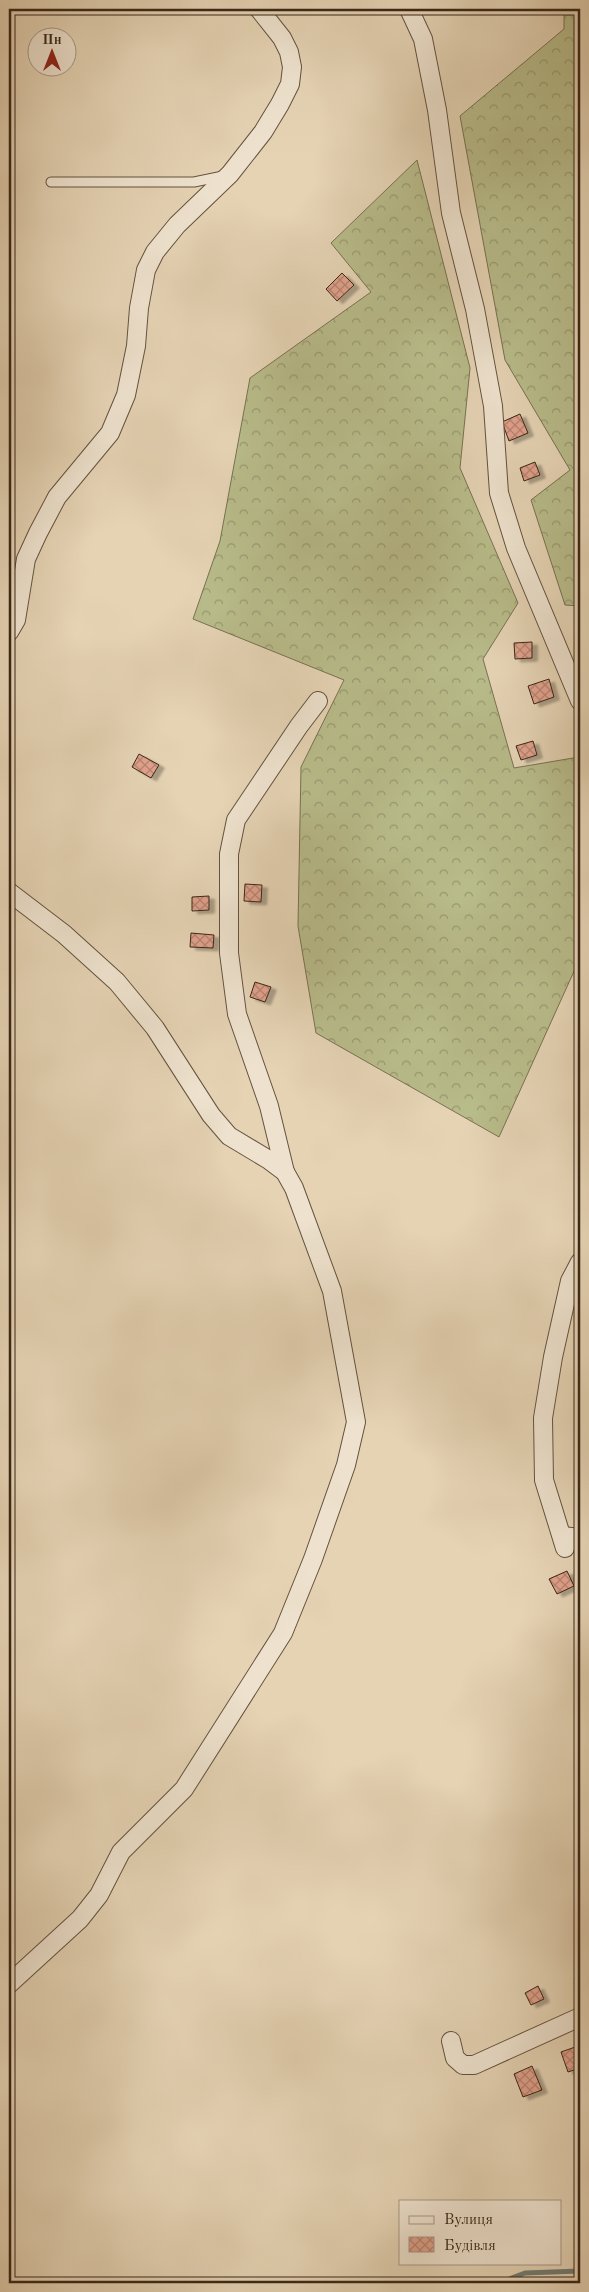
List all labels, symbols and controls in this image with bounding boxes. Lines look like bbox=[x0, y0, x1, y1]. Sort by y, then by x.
north arrow bbox=[28, 28, 78, 78]
text: Пн bbox=[42, 33, 62, 47]
legend bbox=[399, 2200, 562, 2264]
text: Вулиця bbox=[444, 2213, 493, 2228]
text: Будівля bbox=[444, 2239, 496, 2254]

